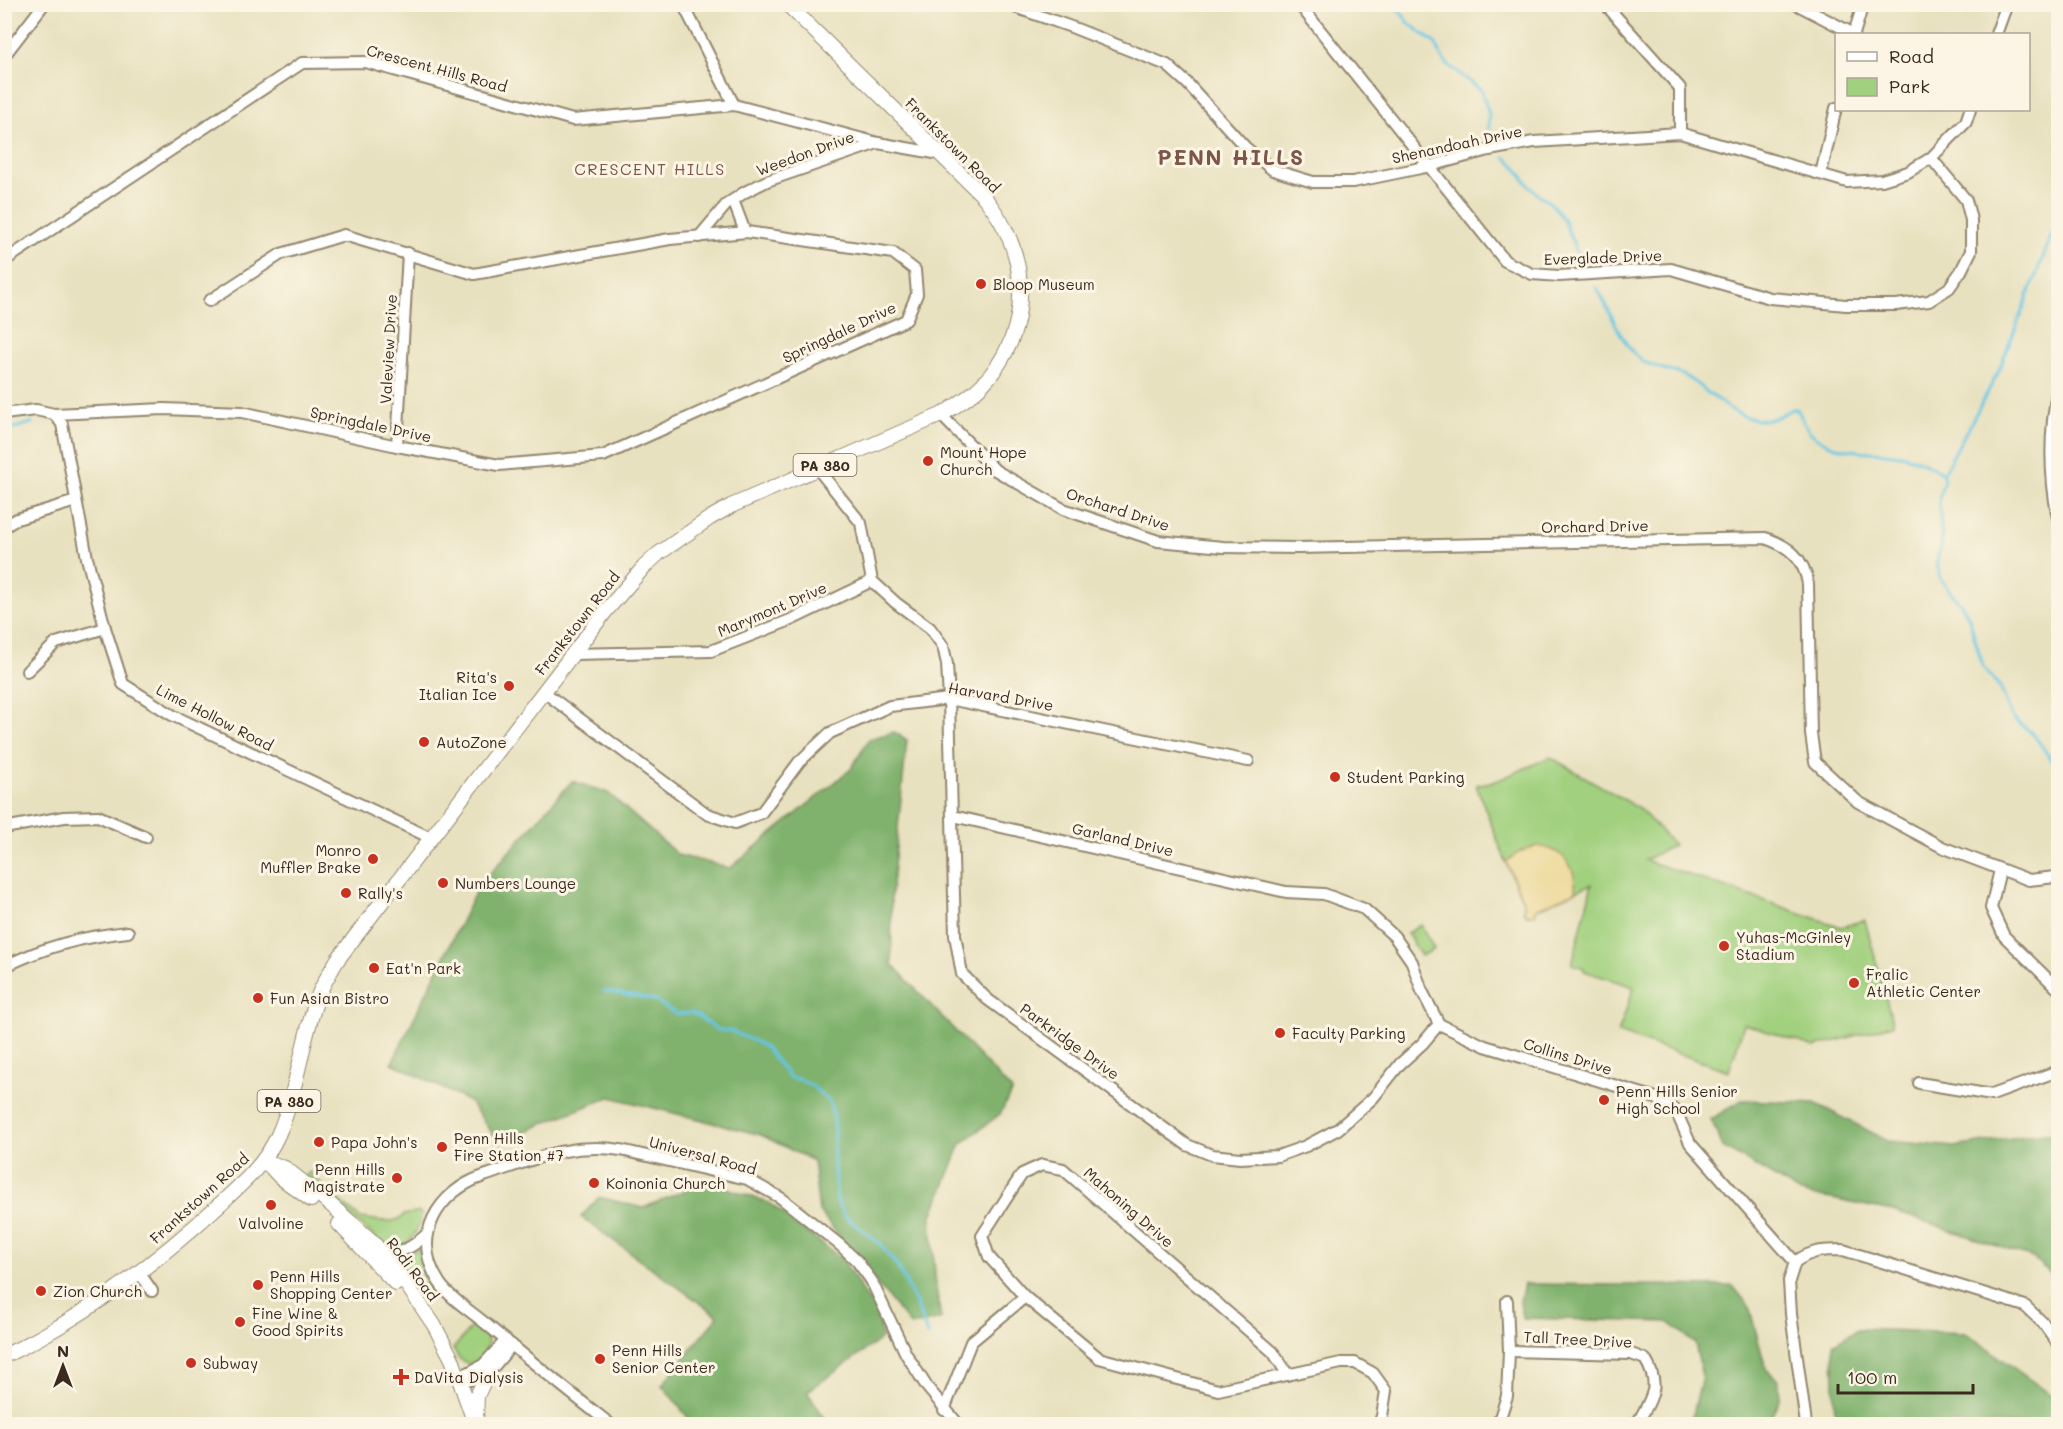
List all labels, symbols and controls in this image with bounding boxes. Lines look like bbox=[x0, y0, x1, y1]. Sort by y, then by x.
legend bbox=[1835, 33, 2030, 111]
street label: Crescent Hills Road bbox=[364, 40, 510, 96]
text: Road bbox=[1889, 44, 1934, 68]
text: Park bbox=[1889, 74, 1930, 98]
street label: Frankstown Road bbox=[901, 93, 1005, 197]
street label: Shenandoah Drive bbox=[1390, 120, 1524, 168]
street label: Weedon Drive bbox=[753, 126, 857, 180]
district label: PENN HILLS bbox=[1157, 143, 1305, 170]
district label: CRESCENT HILLS bbox=[574, 158, 726, 179]
street label: Everglade Drive bbox=[1543, 245, 1663, 269]
place label: Bloop Museum bbox=[993, 274, 1095, 294]
marker: Bloop Museum bbox=[974, 277, 988, 291]
street label: Valeview Drive bbox=[375, 294, 401, 404]
street label: Springdale Drive bbox=[779, 297, 899, 367]
street label: Springdale Drive bbox=[309, 401, 433, 447]
place label: Mount Hope Church bbox=[940, 442, 1027, 479]
road number: PA 380 bbox=[794, 454, 856, 476]
marker: Mount Hope Church bbox=[921, 454, 935, 468]
street label: Orchard Drive bbox=[1064, 483, 1172, 535]
street label: Orchard Drive bbox=[1541, 515, 1649, 537]
street label: Frankstown Road bbox=[530, 567, 624, 679]
street label: Marymont Drive bbox=[714, 577, 830, 641]
place label: Rita's Italian Ice bbox=[419, 667, 497, 704]
street label: Harvard Drive bbox=[947, 677, 1055, 715]
street label: Lime Hollow Road bbox=[153, 679, 277, 755]
marker: Rita's Italian Ice bbox=[502, 679, 516, 693]
place label: AutoZone bbox=[436, 732, 507, 752]
marker: AutoZone bbox=[417, 735, 431, 749]
place label: Student Parking bbox=[1347, 767, 1465, 787]
marker: Student Parking bbox=[1328, 770, 1342, 784]
street label: Garland Drive bbox=[1070, 818, 1176, 860]
place label: Monro Muffler Brake bbox=[260, 840, 361, 877]
marker: Monro Muffler Brake bbox=[366, 852, 380, 866]
place label: Numbers Lounge bbox=[455, 873, 576, 893]
marker: Numbers Lounge bbox=[436, 876, 450, 890]
place label: Rally's bbox=[358, 883, 403, 903]
marker: Rally's bbox=[339, 886, 353, 900]
place label: Yuhas-McGinley Stadium bbox=[1736, 927, 1851, 964]
marker: Yuhas-McGinley Stadium bbox=[1717, 939, 1731, 953]
place label: Eat'n Park bbox=[386, 958, 461, 978]
marker: Eat'n Park bbox=[367, 961, 381, 975]
place label: Fralic Athletic Center bbox=[1866, 964, 1981, 1001]
marker: Fralic Athletic Center bbox=[1847, 976, 1861, 990]
place label: Fun Asian Bistro bbox=[270, 988, 389, 1008]
marker: Fun Asian Bistro bbox=[251, 991, 265, 1005]
street label: Parkridge Drive bbox=[1016, 998, 1124, 1084]
place label: Faculty Parking bbox=[1292, 1023, 1406, 1043]
marker: Faculty Parking bbox=[1273, 1026, 1287, 1040]
street label: Collins Drive bbox=[1521, 1033, 1615, 1079]
place label: Penn Hills Senior High School bbox=[1616, 1081, 1738, 1118]
road number: PA 380 bbox=[258, 1090, 320, 1112]
marker: Penn Hills Senior High School bbox=[1597, 1093, 1611, 1107]
place label: Penn Hills Fire Station #7 bbox=[454, 1128, 564, 1165]
street label: Universal Road bbox=[647, 1131, 759, 1179]
place label: Papa John's bbox=[331, 1132, 417, 1152]
marker: Papa John's bbox=[312, 1135, 326, 1149]
marker: Penn Hills Fire Station #7 bbox=[435, 1140, 449, 1154]
street label: Frankstown Road bbox=[145, 1148, 253, 1248]
place label: Penn Hills Magistrate bbox=[304, 1159, 385, 1196]
street label: Mahoning Drive bbox=[1080, 1162, 1178, 1252]
marker: Penn Hills Magistrate bbox=[390, 1171, 404, 1185]
place label: Koinonia Church bbox=[606, 1173, 725, 1193]
marker: Koinonia Church bbox=[587, 1176, 601, 1190]
marker: Valvoline bbox=[264, 1198, 278, 1212]
place label: Valvoline bbox=[238, 1213, 304, 1233]
street label: Rodi Road bbox=[383, 1233, 443, 1305]
place label: Penn Hills Shopping Center bbox=[270, 1266, 392, 1303]
marker: Penn Hills Shopping Center bbox=[251, 1278, 265, 1292]
place label: Zion Church bbox=[53, 1281, 142, 1301]
marker: Zion Church bbox=[34, 1284, 48, 1298]
place label: Fine Wine & Good Spirits bbox=[252, 1303, 344, 1340]
marker: Fine Wine & Good Spirits bbox=[233, 1315, 247, 1329]
street label: Tall Tree Drive bbox=[1523, 1326, 1633, 1352]
north arrow bbox=[33, 1336, 93, 1396]
text: N bbox=[57, 1340, 69, 1361]
place label: Penn Hills Senior Center bbox=[612, 1340, 716, 1377]
marker: Penn Hills Senior Center bbox=[593, 1352, 607, 1366]
place label: Subway bbox=[203, 1353, 258, 1373]
marker: Subway bbox=[184, 1356, 198, 1370]
scale bar bbox=[1838, 1357, 1973, 1395]
text: 100 m bbox=[1847, 1365, 1897, 1389]
place label: DaVita Dialysis bbox=[414, 1367, 524, 1387]
marker: DaVita Dialysis bbox=[392, 1368, 410, 1386]

